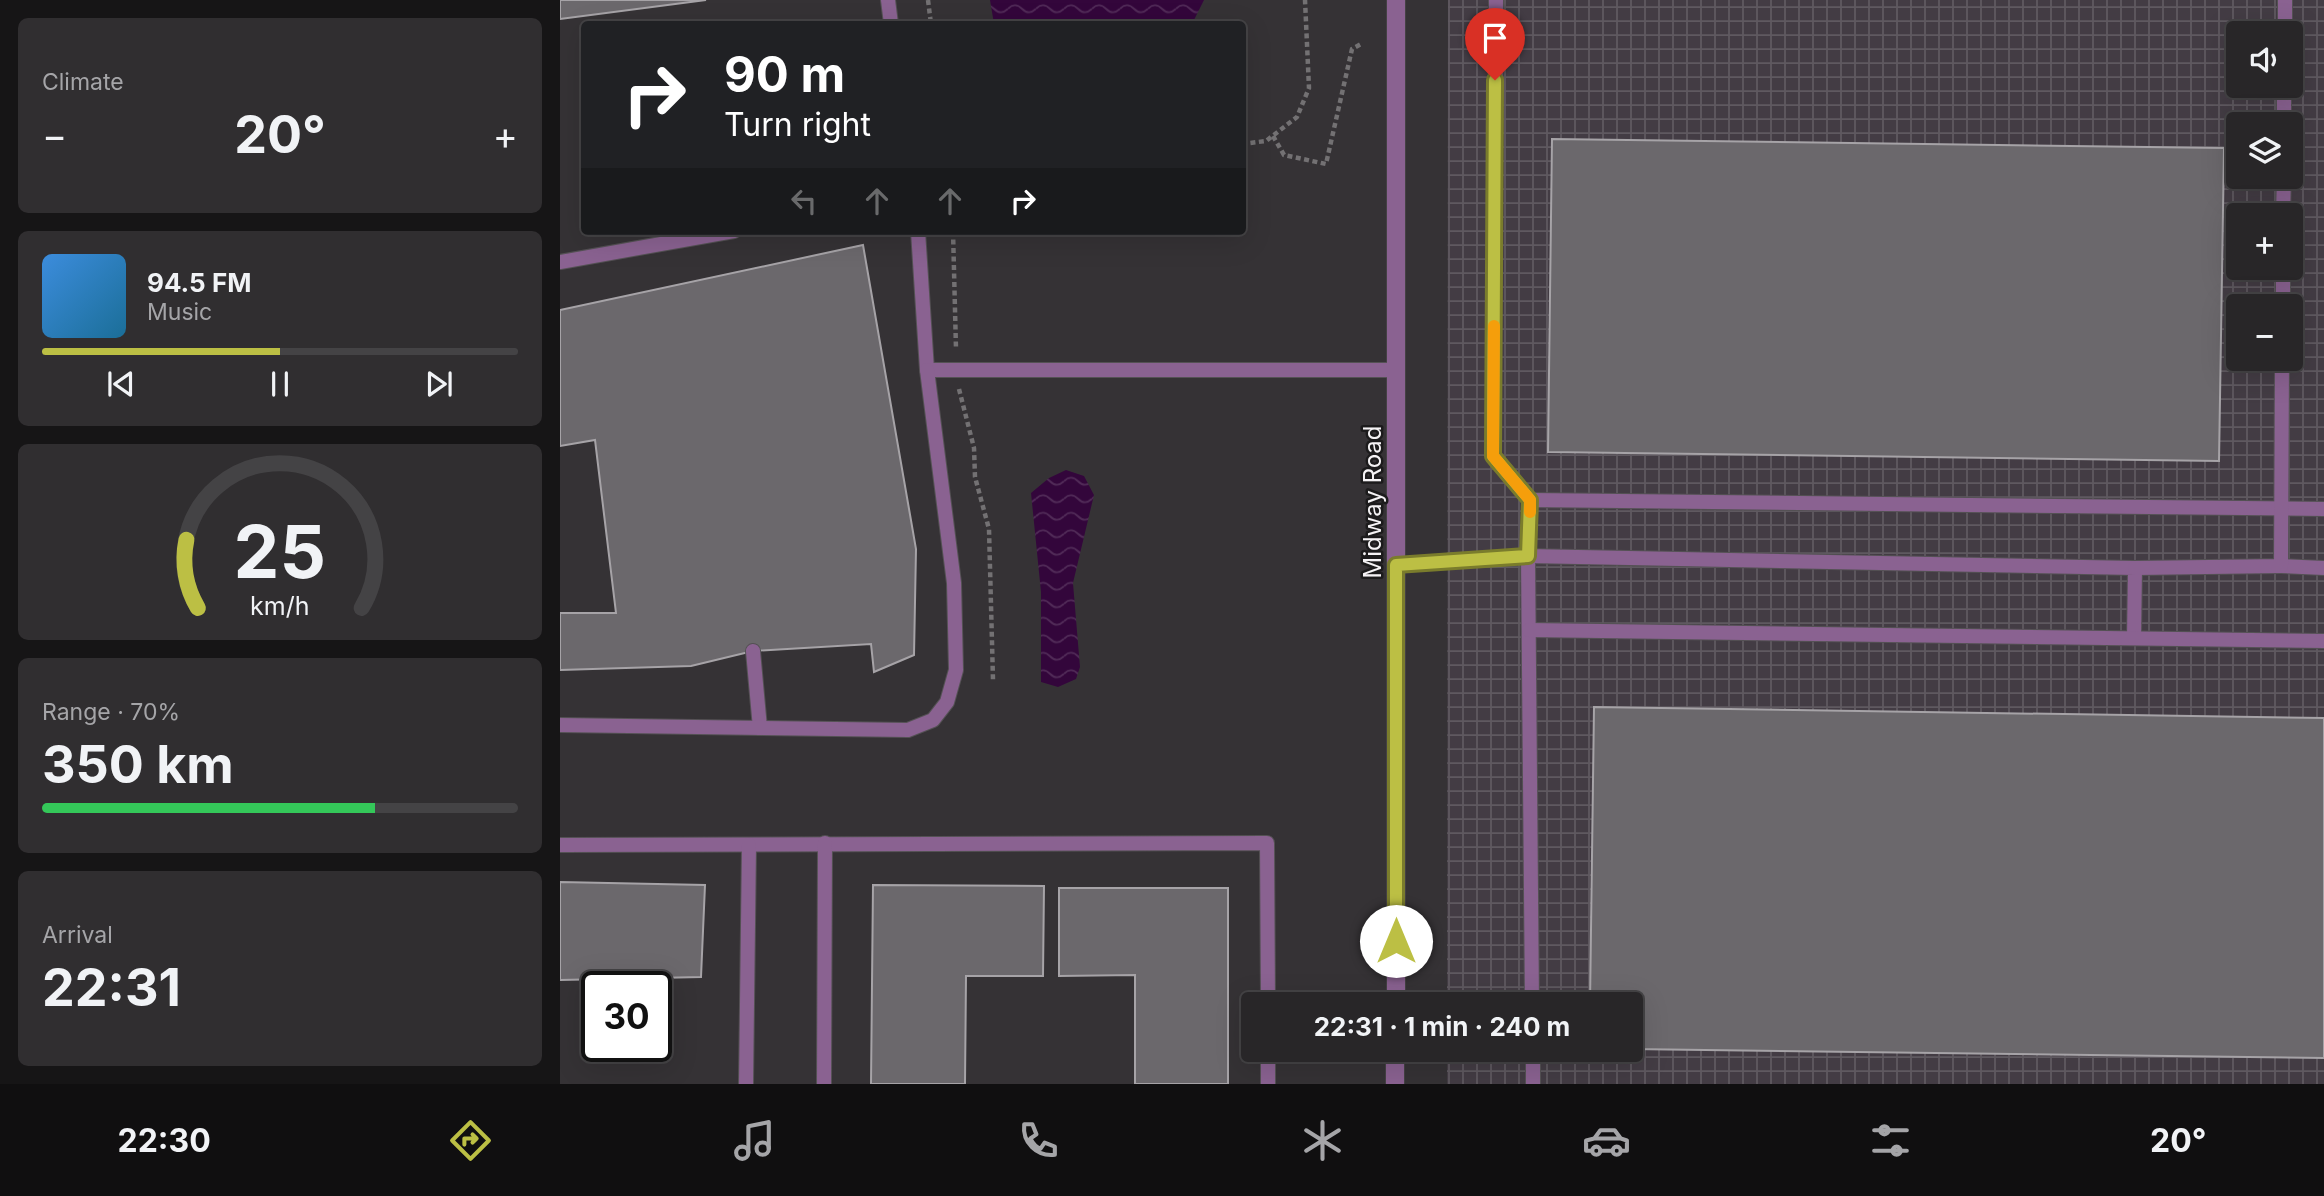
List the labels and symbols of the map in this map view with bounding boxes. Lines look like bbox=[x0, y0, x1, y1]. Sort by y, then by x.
pin bbox=[1465, 8, 1525, 80]
street label: Midway Road bbox=[1358, 425, 1387, 579]
position arrow bbox=[1359, 904, 1433, 978]
speed limit sign: 30 bbox=[581, 971, 672, 1062]

